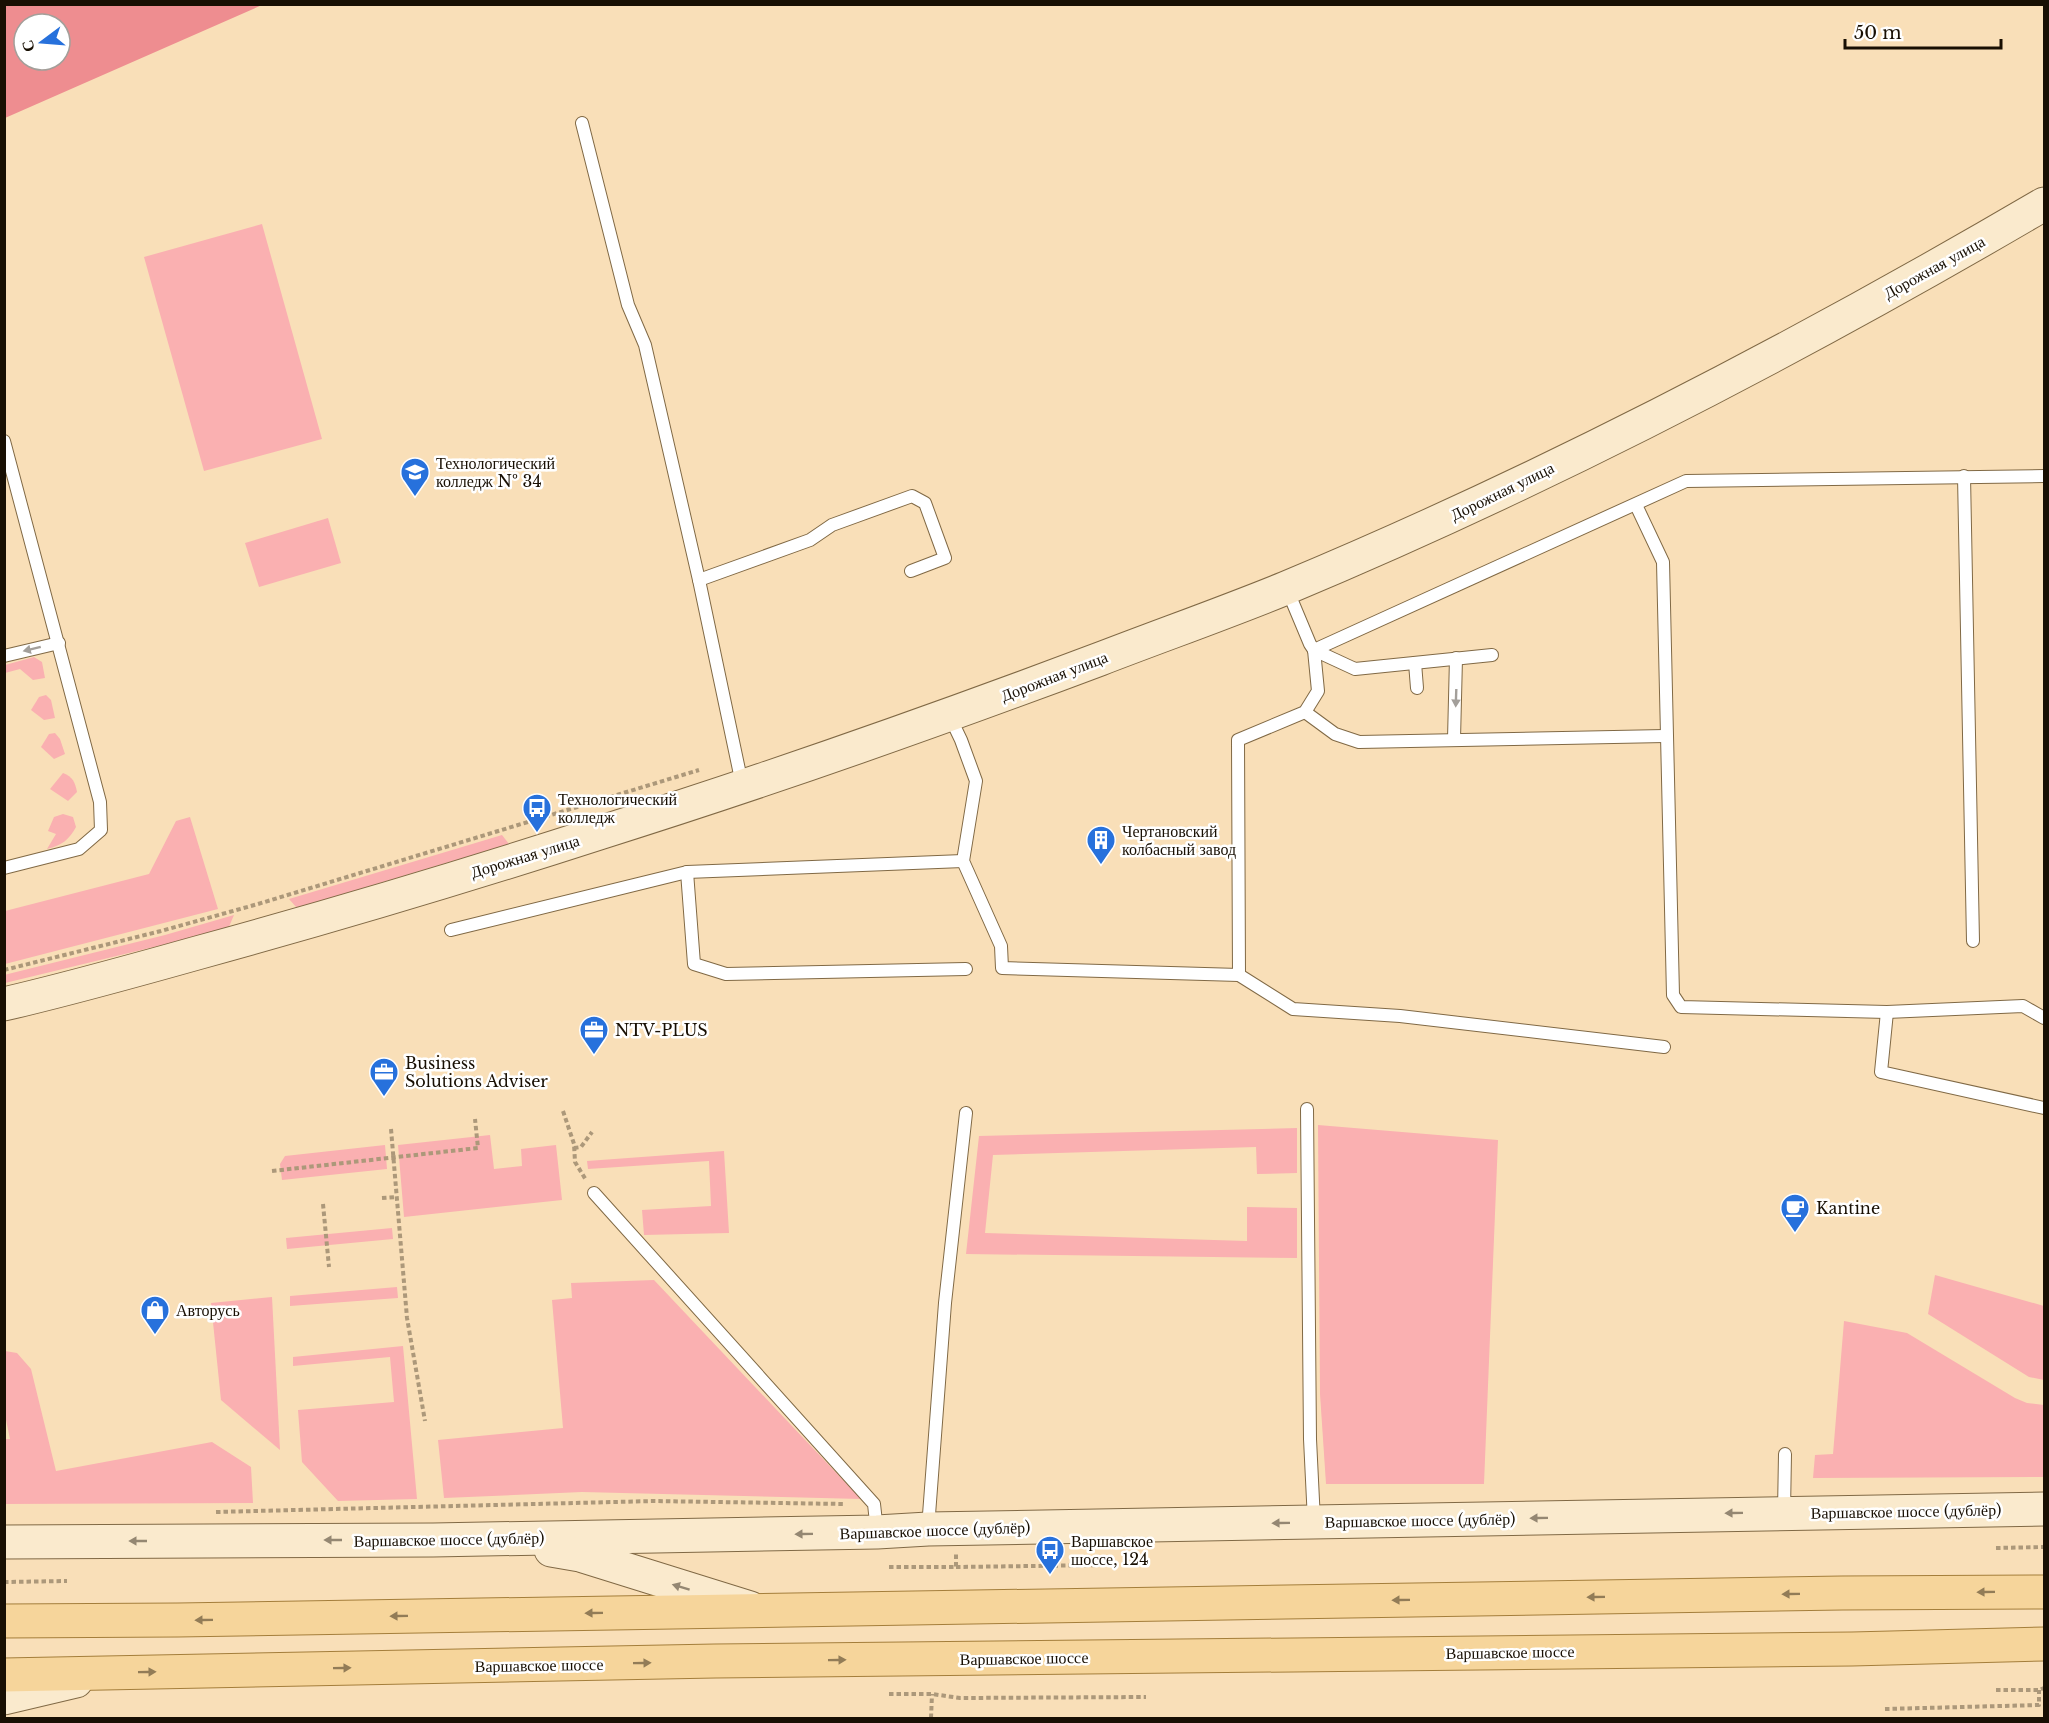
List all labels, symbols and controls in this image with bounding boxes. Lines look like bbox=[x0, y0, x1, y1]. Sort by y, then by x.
north arrow bbox=[12, 12, 72, 72]
scale bar bbox=[1845, 12, 2001, 50]
text: 50 m bbox=[1854, 22, 1902, 44]
text: С bbox=[16, 38, 39, 54]
street label: Дорожная улица bbox=[1880, 231, 1988, 303]
place label: Технологический колледж № 34 bbox=[436, 453, 556, 491]
school or university icon: Технологический колледж № 34 bbox=[399, 456, 431, 498]
street label: Дорожная улица bbox=[1447, 457, 1557, 525]
one-way arrow bbox=[22, 645, 41, 655]
street label: Дорожная улица bbox=[998, 646, 1110, 706]
one-way arrow bbox=[1451, 689, 1460, 708]
place label: Технологический колледж bbox=[558, 789, 678, 827]
bus stop icon: Технологический колледж bbox=[521, 792, 553, 834]
place label: Чертановский колбасный завод bbox=[1122, 821, 1236, 859]
building icon: Чертановский колбасный завод bbox=[1085, 824, 1117, 866]
street label: Дорожная улица bbox=[468, 830, 582, 882]
office icon: NTV-PLUS bbox=[578, 1014, 610, 1056]
place label: NTV-PLUS bbox=[615, 1020, 708, 1040]
place label: Business Solutions Adviser bbox=[405, 1053, 548, 1091]
office icon: Business Solutions Adviser bbox=[368, 1056, 400, 1098]
cafe icon: Kantine bbox=[1779, 1192, 1811, 1234]
place label: Kantine bbox=[1816, 1198, 1880, 1218]
shop icon: Авторусь bbox=[139, 1294, 171, 1336]
place label: Авторусь bbox=[176, 1300, 240, 1320]
street label: Варшавское шоссе (дублёр) bbox=[1810, 1499, 2002, 1523]
street label: Варшавское шоссе (дублёр) bbox=[1324, 1508, 1516, 1532]
one-way arrow bbox=[1725, 1509, 1744, 1518]
one-way arrow bbox=[1530, 1513, 1549, 1522]
street label: Варшавское шоссе (дублёр) bbox=[839, 1517, 1031, 1543]
one-way arrow bbox=[1272, 1518, 1291, 1528]
street label: Варшавское шоссе (дублёр) bbox=[353, 1527, 545, 1551]
one-way arrow bbox=[794, 1529, 813, 1538]
place label: Варшавское шоссе, 124 bbox=[1071, 1531, 1153, 1569]
bus stop icon: Варшавское шоссе, 124 bbox=[1034, 1534, 1066, 1576]
one-way arrow bbox=[323, 1535, 342, 1545]
one-way arrow bbox=[128, 1536, 147, 1546]
one-way arrow bbox=[672, 1581, 690, 1591]
one-way arrow bbox=[1977, 1588, 1996, 1597]
one-way arrow bbox=[1782, 1589, 1801, 1599]
one-way arrow bbox=[1587, 1592, 1606, 1602]
one-way arrow bbox=[1392, 1595, 1411, 1605]
one-way arrow bbox=[584, 1608, 603, 1618]
one-way arrow bbox=[389, 1612, 408, 1621]
one-way arrow bbox=[194, 1615, 213, 1625]
street label: Варшавское шоссе bbox=[1445, 1641, 1575, 1663]
street label: Варшавское шоссе bbox=[959, 1647, 1089, 1669]
street label: Варшавское шоссе bbox=[474, 1654, 604, 1676]
one-way arrow bbox=[827, 1655, 846, 1665]
one-way arrow bbox=[632, 1658, 651, 1667]
one-way arrow bbox=[332, 1664, 351, 1673]
one-way arrow bbox=[137, 1667, 156, 1677]

